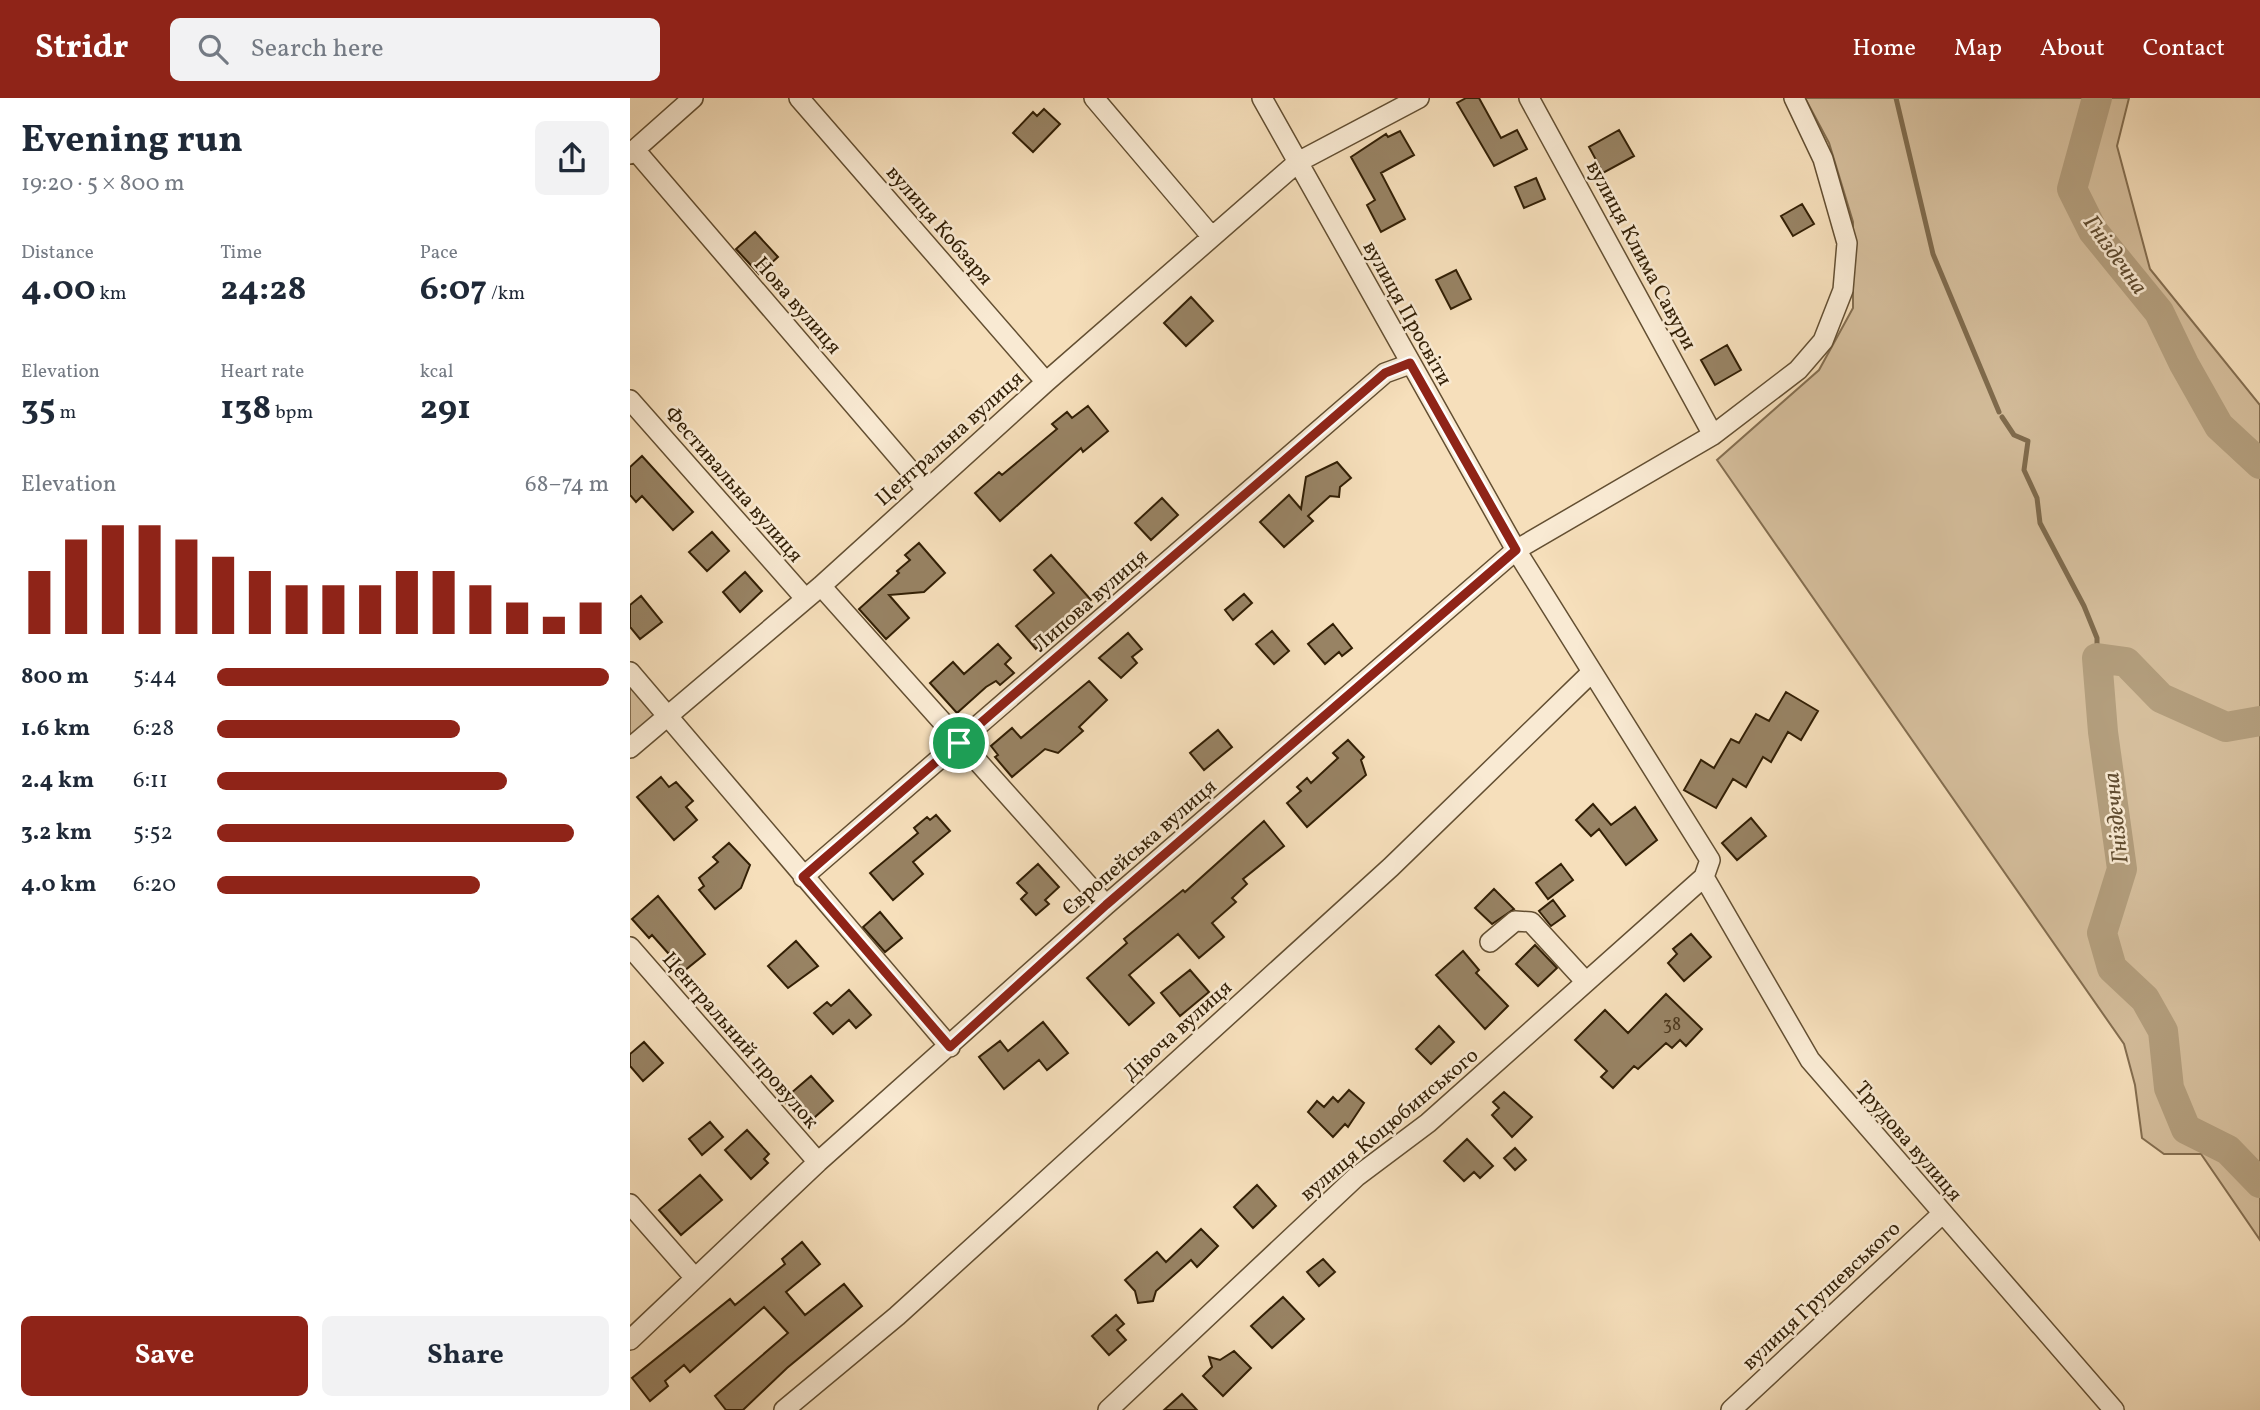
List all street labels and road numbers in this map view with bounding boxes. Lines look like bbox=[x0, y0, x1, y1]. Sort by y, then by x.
street label: вулиця Клима Савури bbox=[1578, 156, 1703, 356]
street label: вулиця Кобзаря bbox=[879, 160, 999, 292]
street label: вулиця Просвіти bbox=[1355, 236, 1459, 392]
street label: Нова вулиця bbox=[746, 251, 848, 361]
street label: Центральна вулиця bbox=[870, 365, 1030, 513]
street label: Фестивальна вулиця bbox=[657, 401, 809, 569]
street label: Липова вулиця bbox=[1027, 543, 1155, 659]
street label: Європейська вулиця bbox=[1057, 773, 1224, 923]
street label: Центральний провулок bbox=[655, 946, 825, 1136]
street label: Дівоча вулиця bbox=[1117, 974, 1239, 1088]
street label: вулиця Коцюбинського bbox=[1295, 1042, 1485, 1209]
street label: Трудова вулиця bbox=[1847, 1075, 1968, 1209]
street label: вулиця Грушевського bbox=[1736, 1215, 1908, 1377]

